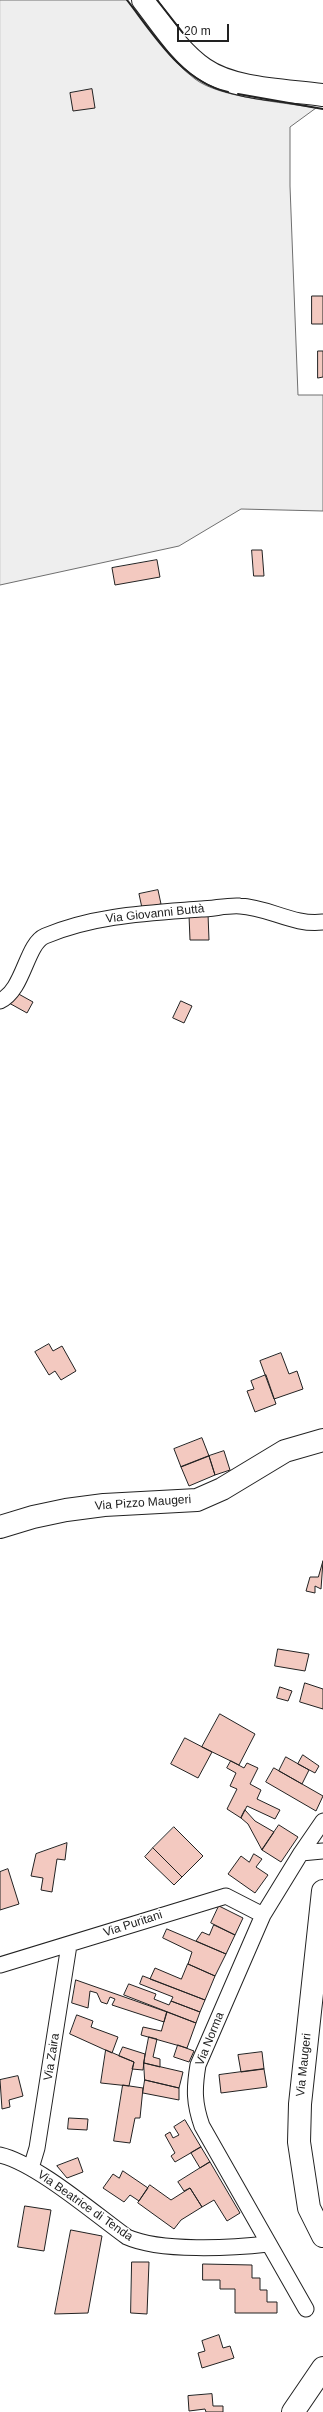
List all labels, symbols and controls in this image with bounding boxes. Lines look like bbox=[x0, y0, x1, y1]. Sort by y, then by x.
scale bar bbox=[179, 16, 231, 42]
text: 20 m bbox=[184, 24, 211, 38]
street label: Via Giovanni Buttà bbox=[105, 902, 205, 926]
street label: Via Pizzo Maugeri bbox=[94, 1492, 192, 1514]
street label: Via Puritani bbox=[102, 1908, 164, 1940]
street label: Via Norma bbox=[193, 2010, 227, 2068]
street label: Via Zaira bbox=[41, 2032, 63, 2082]
street label: Via Maugeri bbox=[294, 2033, 314, 2097]
street label: Via Beatrice di Tenda bbox=[35, 2168, 135, 2244]

